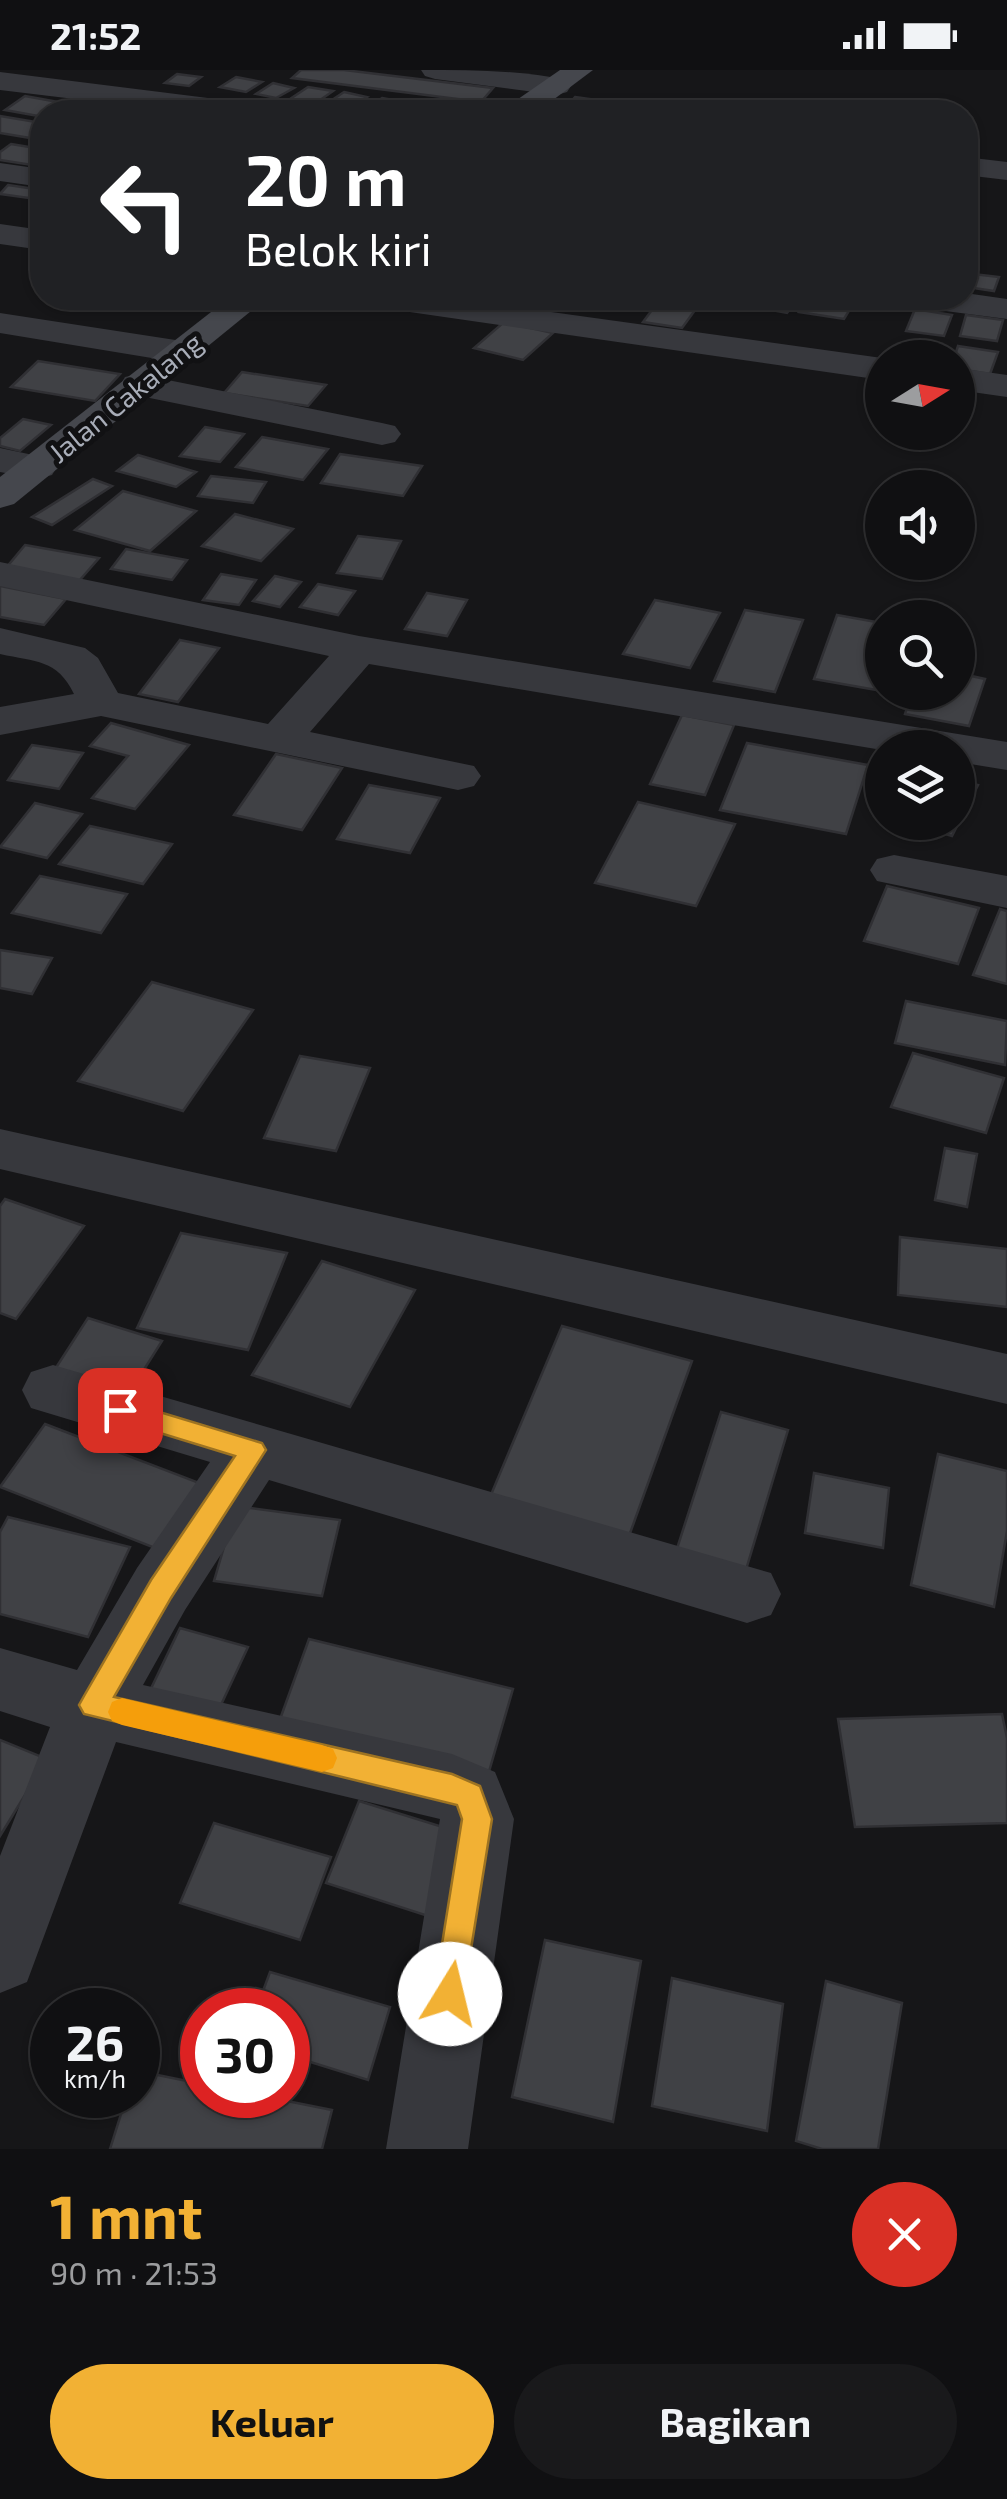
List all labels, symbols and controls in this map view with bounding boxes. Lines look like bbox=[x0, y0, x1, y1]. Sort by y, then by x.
text: 21:52 bbox=[50, 12, 141, 58]
text: 20 m bbox=[245, 136, 407, 220]
icon: left bbox=[80, 140, 210, 270]
text: Belok kiri bbox=[245, 221, 432, 275]
street label: Jalan Cakalang bbox=[41, 325, 209, 469]
north arrow bbox=[865, 340, 975, 450]
map controls bbox=[865, 340, 975, 840]
button: sound bbox=[865, 470, 975, 580]
button: search bbox=[865, 600, 975, 710]
button: layers bbox=[865, 730, 975, 840]
pin bbox=[78, 1368, 163, 1453]
icon: arrive bbox=[93, 1383, 148, 1438]
position arrow bbox=[398, 1942, 502, 2046]
speed limit sign: 30 bbox=[180, 1988, 310, 2118]
text: 26 bbox=[66, 2011, 124, 2071]
text: km/h bbox=[64, 2063, 126, 2093]
text: 1 mnt bbox=[50, 2179, 202, 2251]
button: close bbox=[852, 2182, 957, 2287]
text: 90 m · 21:53 bbox=[50, 2253, 218, 2291]
button: Keluar bbox=[50, 2364, 494, 2479]
button: Bagikan bbox=[514, 2364, 957, 2479]

